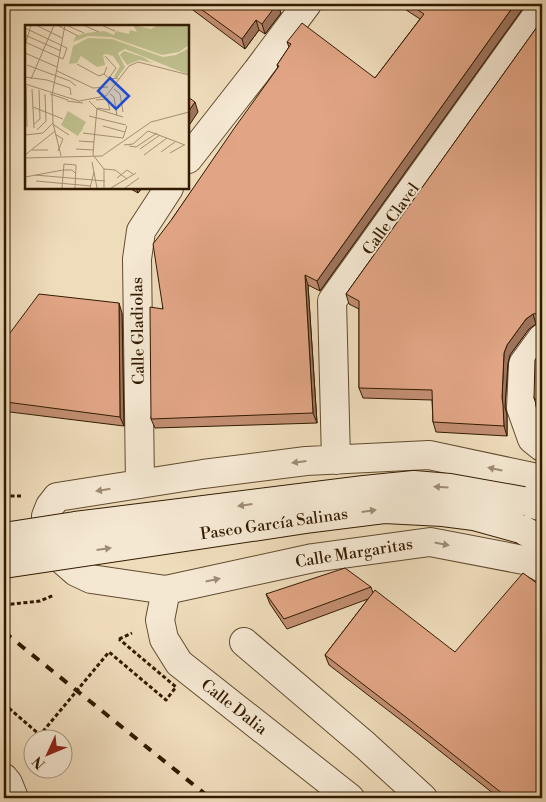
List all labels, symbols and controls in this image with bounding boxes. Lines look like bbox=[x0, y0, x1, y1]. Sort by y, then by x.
inset map bbox=[25, 25, 189, 189]
street label: Calle Clavel bbox=[358, 179, 424, 259]
street label: Calle Gladiolas bbox=[127, 277, 149, 385]
one-way arrow bbox=[290, 458, 306, 466]
one-way arrow bbox=[486, 464, 502, 472]
one-way arrow bbox=[433, 483, 449, 491]
one-way arrow bbox=[95, 486, 111, 494]
one-way arrow bbox=[236, 501, 252, 509]
street label: Paseo García Salinas bbox=[199, 504, 349, 544]
one-way arrow bbox=[361, 506, 377, 514]
street label: Calle Margaritas bbox=[294, 534, 414, 572]
one-way arrow bbox=[434, 540, 449, 548]
one-way arrow bbox=[96, 545, 112, 553]
one-way arrow bbox=[206, 576, 221, 584]
street label: Calle Dalia bbox=[197, 675, 272, 740]
north arrow bbox=[22, 730, 72, 780]
text: N bbox=[29, 752, 50, 773]

